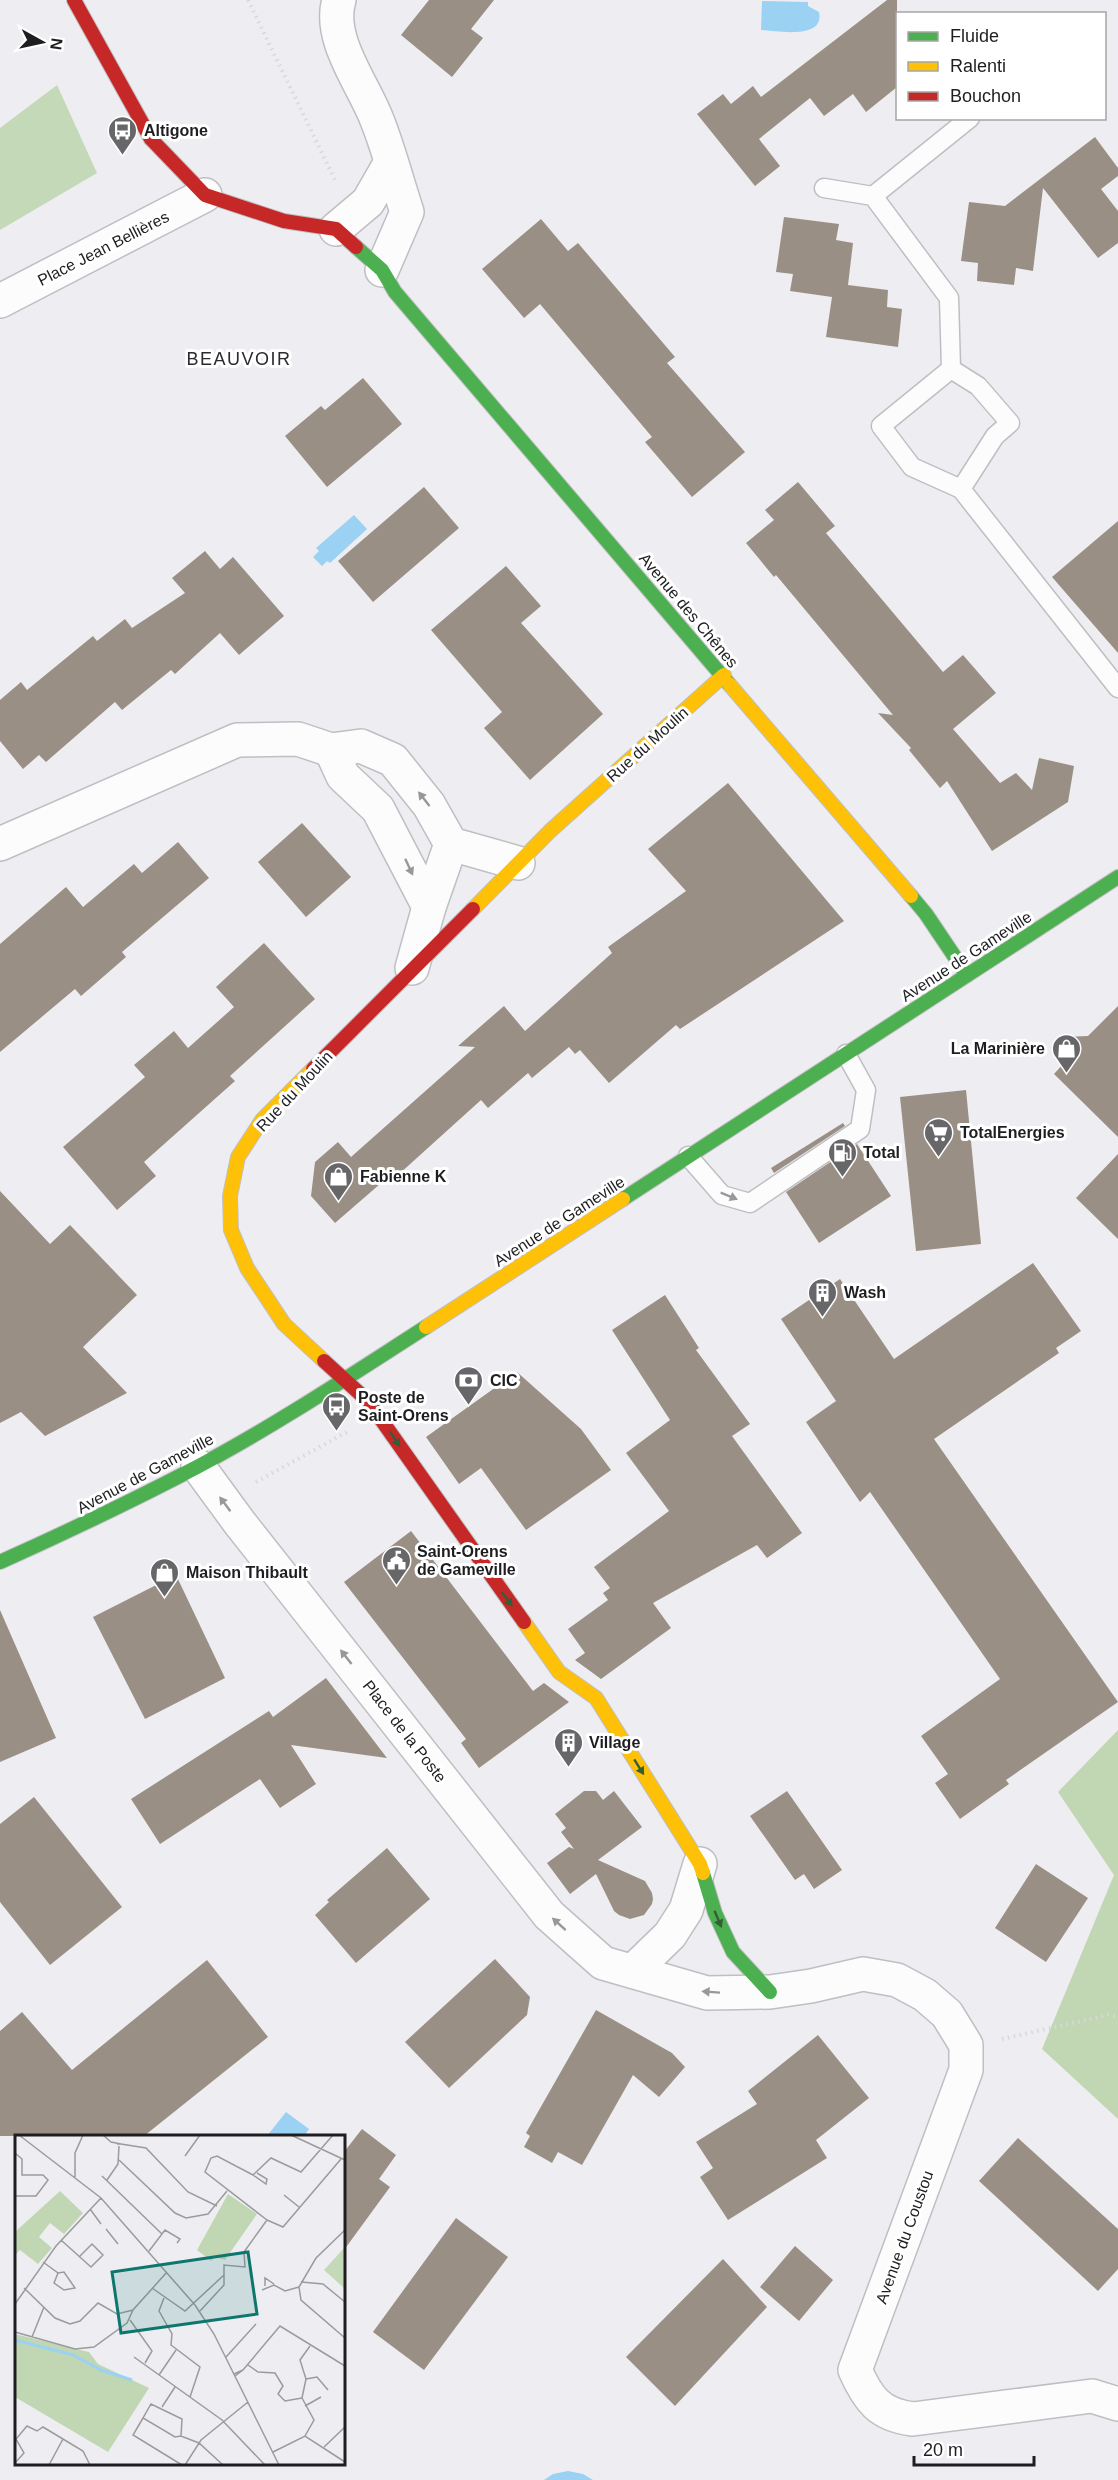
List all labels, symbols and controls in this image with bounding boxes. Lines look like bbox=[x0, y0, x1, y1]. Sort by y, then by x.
north arrow bbox=[12, 12, 72, 72]
legend bbox=[896, 12, 1106, 120]
text: Fluide bbox=[950, 26, 999, 46]
text: N bbox=[47, 37, 66, 51]
text: Ralenti bbox=[950, 56, 1006, 76]
text: Bouchon bbox=[950, 86, 1021, 106]
bus stop icon: Altigone bbox=[107, 114, 139, 156]
place label: Altigone bbox=[144, 122, 208, 139]
street label: Place Jean Bellières bbox=[35, 208, 172, 289]
district label: BEAUVOIR bbox=[186, 349, 292, 369]
street label: Avenue des Chênes bbox=[636, 550, 741, 671]
street label: Rue du Moulin bbox=[603, 704, 691, 785]
one-way arrow bbox=[417, 791, 430, 807]
one-way arrow bbox=[404, 859, 413, 876]
street label: Avenue de Gameville bbox=[898, 908, 1035, 1005]
shop icon: La Marinière bbox=[1050, 1032, 1082, 1074]
place label: La Marinière bbox=[951, 1040, 1045, 1057]
street label: Rue du Moulin bbox=[253, 1048, 336, 1135]
supermarket icon: TotalEnergies bbox=[923, 1116, 955, 1158]
place label: TotalEnergies bbox=[960, 1124, 1065, 1141]
fuel station icon: Total bbox=[826, 1136, 858, 1178]
place label: Total bbox=[863, 1144, 900, 1161]
shop icon: Fabienne K bbox=[323, 1160, 355, 1202]
place label: Fabienne K bbox=[360, 1168, 447, 1185]
street label: Avenue de Gameville bbox=[491, 1173, 628, 1270]
one-way arrow bbox=[721, 1191, 739, 1201]
building icon: Wash bbox=[807, 1276, 839, 1318]
place label: Wash bbox=[844, 1284, 886, 1301]
bank icon: CIC bbox=[453, 1364, 485, 1406]
place label: CIC bbox=[490, 1372, 518, 1389]
place label: Poste de Saint-Orens bbox=[358, 1389, 449, 1424]
bus stop icon: Poste de Saint-Orens bbox=[321, 1390, 353, 1432]
street label: Avenue de Gameville bbox=[74, 1430, 216, 1517]
one-way arrow bbox=[389, 1431, 401, 1447]
one-way arrow bbox=[219, 1496, 231, 1512]
place label: Saint-Orens de Gameville bbox=[417, 1543, 516, 1578]
public building icon: Saint-Orens de Gameville bbox=[380, 1544, 412, 1586]
shop icon: Maison Thibault bbox=[149, 1556, 181, 1598]
place label: Maison Thibault bbox=[186, 1564, 308, 1581]
one-way arrow bbox=[501, 1590, 513, 1606]
one-way arrow bbox=[340, 1649, 352, 1664]
street label: Place de la Poste bbox=[360, 1677, 450, 1786]
building icon: Village bbox=[552, 1726, 584, 1768]
place label: Village bbox=[589, 1734, 640, 1751]
one-way arrow bbox=[634, 1759, 645, 1775]
one-way arrow bbox=[713, 1911, 723, 1929]
one-way arrow bbox=[552, 1917, 567, 1931]
one-way arrow bbox=[702, 1988, 721, 1997]
inset map bbox=[15, 2135, 345, 2465]
street label: Avenue du Coustou bbox=[872, 2168, 936, 2306]
scale bar bbox=[914, 2429, 1034, 2467]
text: 20 m bbox=[923, 2440, 963, 2460]

